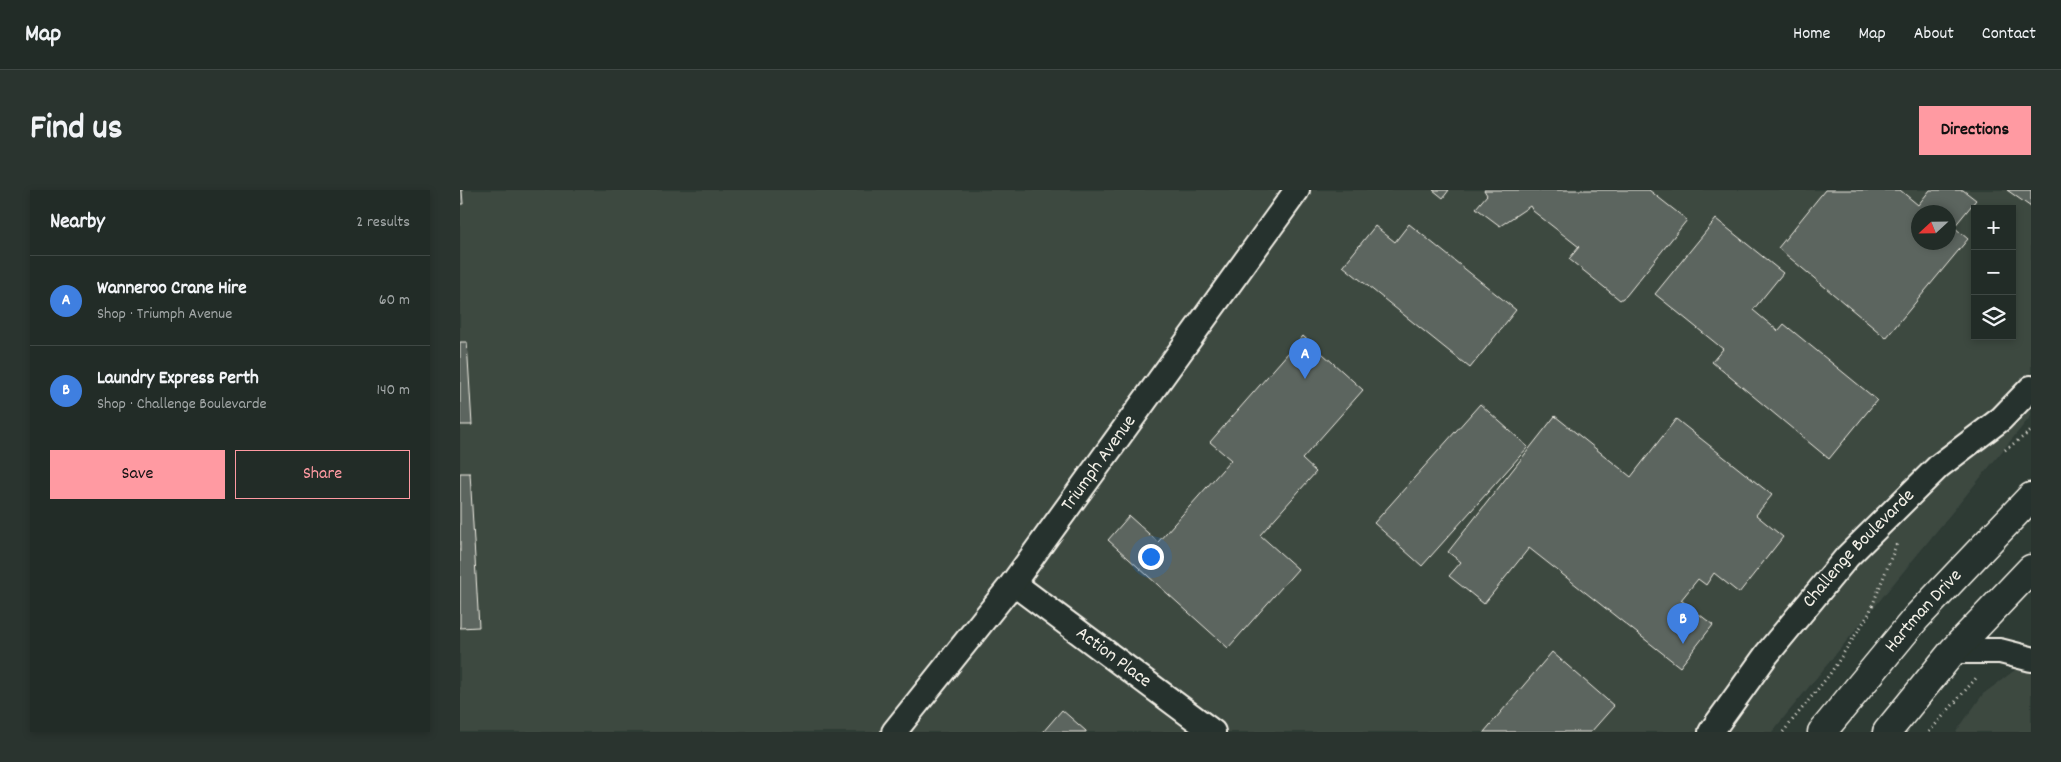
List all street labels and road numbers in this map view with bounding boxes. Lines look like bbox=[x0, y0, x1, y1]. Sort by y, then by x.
street label: Triumph Avenue bbox=[1055, 410, 1143, 517]
street label: Challenge Boulevarde bbox=[1797, 483, 1921, 614]
street label: Hartman Drive bbox=[1879, 563, 1969, 659]
street label: Action Place bbox=[1070, 620, 1157, 695]

